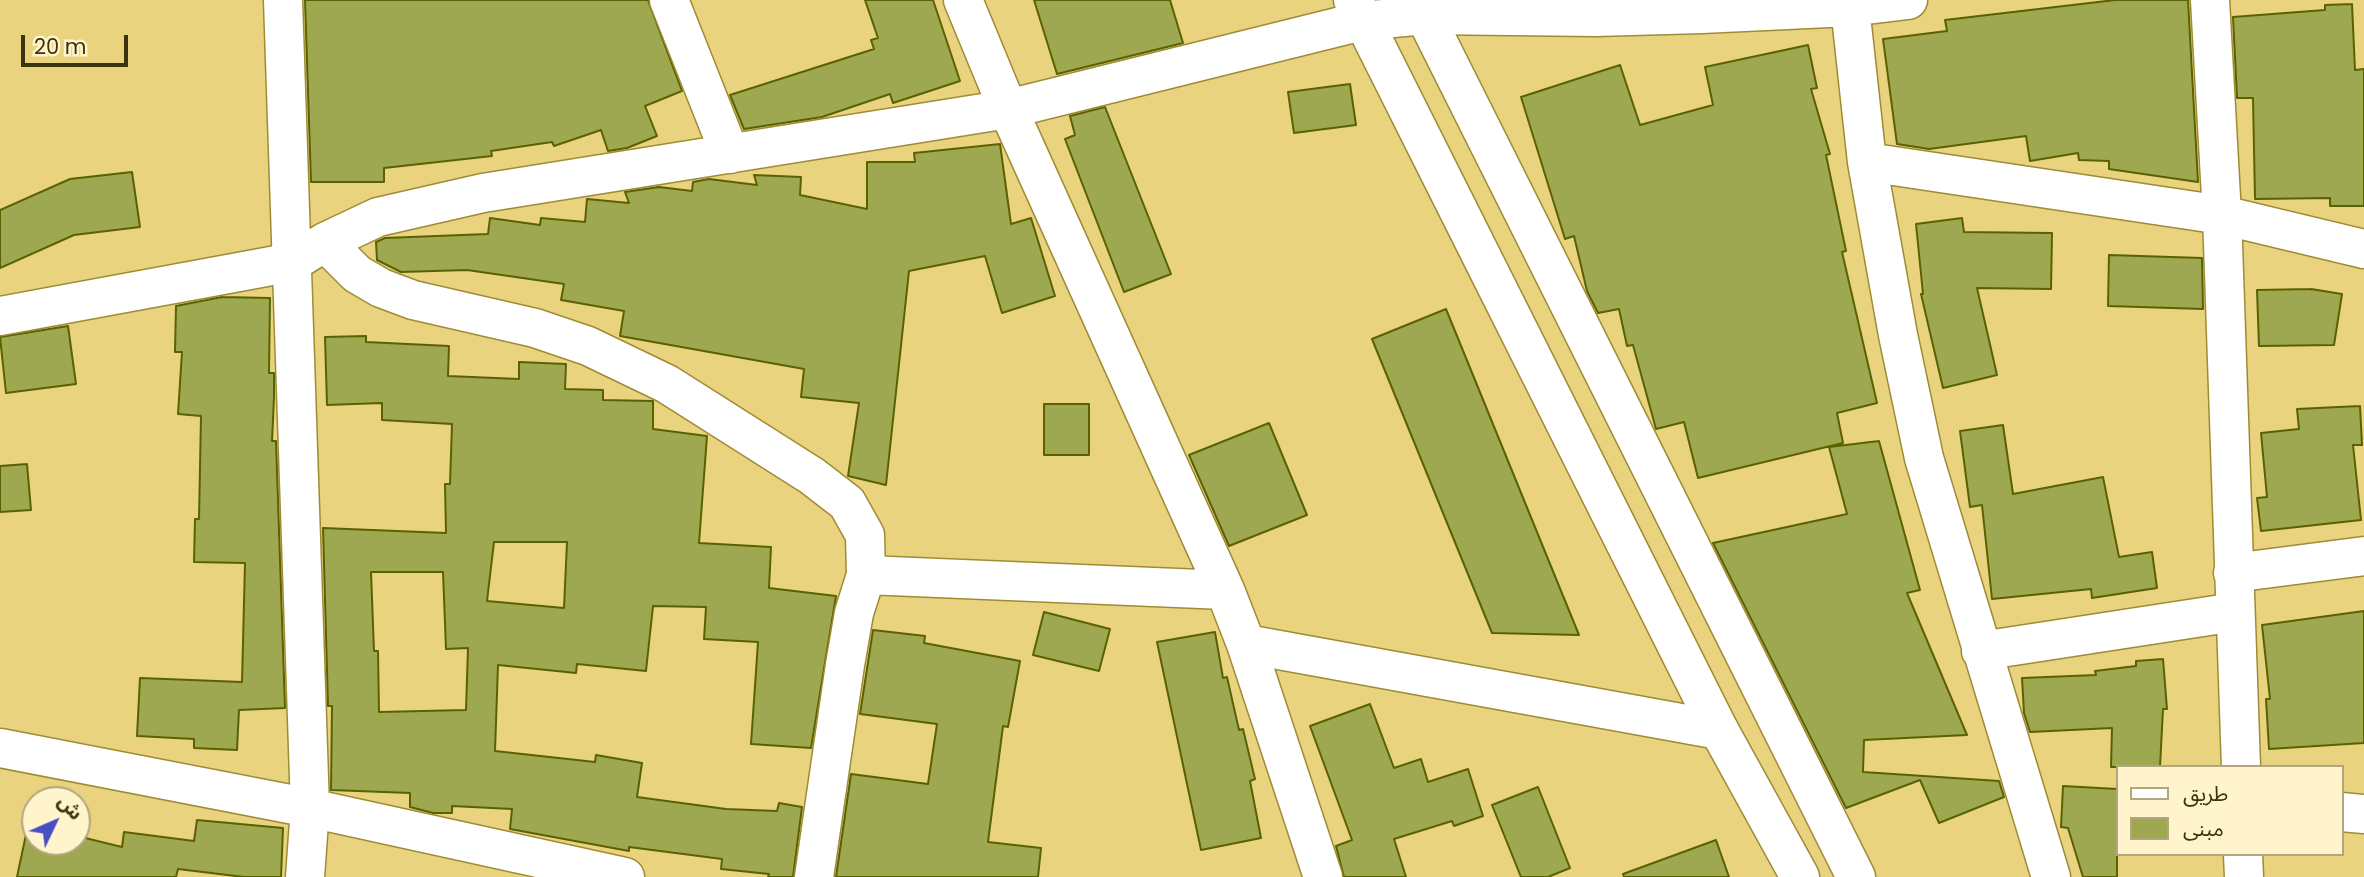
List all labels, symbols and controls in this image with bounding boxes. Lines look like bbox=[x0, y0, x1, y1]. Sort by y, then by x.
scale bar bbox=[24, 21, 131, 65]
text: 20 m bbox=[34, 32, 87, 61]
legend bbox=[2116, 765, 2343, 856]
text: طريق bbox=[2183, 779, 2228, 808]
north arrow bbox=[21, 786, 91, 856]
text: ش bbox=[51, 789, 89, 826]
text: مبنى bbox=[2183, 814, 2224, 843]

